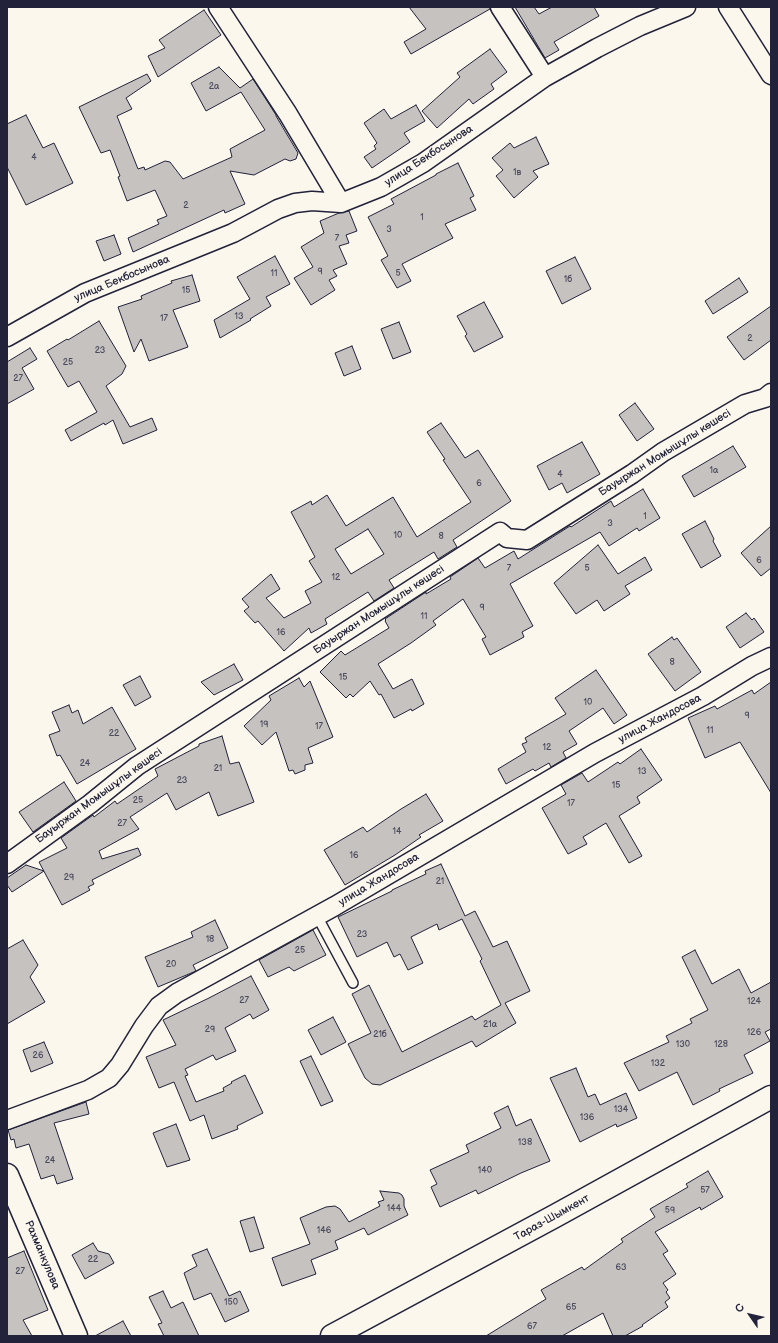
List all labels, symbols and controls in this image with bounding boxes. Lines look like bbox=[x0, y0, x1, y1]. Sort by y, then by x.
house number: 2а bbox=[209, 82, 219, 92]
street label: улица Бекбосынова bbox=[383, 123, 475, 189]
house number: 4 bbox=[31, 153, 37, 163]
house number: 1в bbox=[513, 168, 521, 178]
house number: 2 bbox=[183, 201, 189, 211]
house number: 1 bbox=[420, 213, 424, 223]
house number: 3 bbox=[386, 225, 392, 235]
house number: 7 bbox=[335, 234, 339, 244]
street label: улица Бекбосынова bbox=[72, 253, 172, 305]
house number: 9 bbox=[317, 267, 323, 277]
house number: 11 bbox=[271, 269, 277, 279]
house number: 5 bbox=[395, 269, 401, 279]
house number: 1б bbox=[564, 275, 572, 285]
house number: 15 bbox=[182, 286, 190, 296]
house number: 13 bbox=[234, 312, 244, 322]
house number: 17 bbox=[160, 314, 168, 324]
house number: 2 bbox=[747, 334, 753, 344]
house number: 23 bbox=[95, 346, 105, 356]
house number: 25 bbox=[63, 358, 73, 368]
house number: 27 bbox=[13, 374, 23, 384]
street label: Бауыржан Момышұлы көшесі bbox=[597, 407, 733, 499]
house number: 1а bbox=[710, 466, 718, 476]
house number: 4 bbox=[557, 470, 563, 480]
house number: 6 bbox=[476, 479, 482, 489]
house number: 1 bbox=[643, 512, 647, 522]
house number: 3 bbox=[607, 519, 613, 529]
house number: 10 bbox=[394, 531, 402, 541]
house number: 8 bbox=[438, 532, 444, 542]
house number: 6 bbox=[756, 556, 762, 566]
street label: Бауыржан Момышұлы көшесі bbox=[311, 563, 447, 657]
house number: 7 bbox=[507, 564, 511, 574]
house number: 5 bbox=[584, 564, 590, 574]
house number: 12 bbox=[332, 573, 340, 583]
house number: 9 bbox=[479, 603, 485, 613]
house number: 11 bbox=[421, 612, 427, 622]
house number: 16 bbox=[277, 628, 285, 638]
house number: 8 bbox=[669, 658, 675, 668]
house number: 15 bbox=[339, 673, 347, 683]
street label: улица Жандосова bbox=[616, 692, 704, 746]
house number: 10 bbox=[584, 698, 592, 708]
house number: 9 bbox=[744, 711, 750, 721]
house number: 19 bbox=[260, 720, 268, 730]
house number: 17 bbox=[315, 722, 323, 732]
house number: 11 bbox=[707, 726, 713, 736]
house number: 22 bbox=[109, 729, 119, 739]
house number: 12 bbox=[543, 743, 551, 753]
street label: Бауыржан Момышұлы көшесі bbox=[33, 746, 165, 846]
house number: 24 bbox=[80, 759, 90, 769]
house number: 21 bbox=[214, 764, 222, 774]
house number: 13 bbox=[637, 767, 647, 777]
house number: 23 bbox=[177, 776, 187, 786]
house number: 15 bbox=[612, 781, 620, 791]
house number: 25 bbox=[133, 796, 143, 806]
house number: 17 bbox=[567, 799, 575, 809]
house number: 27 bbox=[117, 819, 127, 829]
house number: 14 bbox=[393, 827, 401, 837]
street label: улица Жандосова bbox=[336, 851, 422, 909]
house number: 16 bbox=[350, 851, 358, 861]
house number: 29 bbox=[64, 873, 74, 883]
house number: 21 bbox=[436, 877, 444, 887]
house number: 23 bbox=[357, 930, 367, 940]
house number: 18 bbox=[206, 935, 214, 945]
house number: 25 bbox=[295, 946, 305, 956]
house number: 20 bbox=[166, 960, 176, 970]
house number: 27 bbox=[239, 996, 249, 1006]
house number: 124 bbox=[747, 997, 761, 1007]
house number: 21а bbox=[483, 1020, 497, 1030]
house number: 29 bbox=[205, 1025, 215, 1035]
house number: 126 bbox=[747, 1028, 761, 1038]
house number: 21б bbox=[373, 1030, 387, 1040]
house number: 130 bbox=[676, 1040, 690, 1050]
house number: 128 bbox=[714, 1040, 728, 1050]
house number: 26 bbox=[33, 1051, 43, 1061]
house number: 132 bbox=[651, 1059, 665, 1069]
house number: 134 bbox=[614, 1105, 628, 1115]
house number: 136 bbox=[580, 1113, 594, 1123]
house number: 138 bbox=[518, 1138, 532, 1148]
house number: 24 bbox=[45, 1156, 55, 1166]
house number: 140 bbox=[478, 1166, 492, 1176]
house number: 57 bbox=[700, 1186, 710, 1196]
street label: Тараз-Шымкент bbox=[512, 1192, 592, 1244]
house number: 144 bbox=[387, 1204, 401, 1214]
house number: 59 bbox=[665, 1206, 675, 1216]
street label: Рахманкулова bbox=[22, 1219, 62, 1291]
house number: 146 bbox=[317, 1226, 331, 1236]
house number: 22 bbox=[88, 1255, 98, 1265]
house number: 63 bbox=[615, 1263, 627, 1273]
house number: 27 bbox=[15, 1267, 25, 1277]
north arrow bbox=[730, 1295, 770, 1335]
house number: 150 bbox=[224, 1298, 238, 1308]
text: С bbox=[732, 1301, 747, 1315]
house number: 65 bbox=[566, 1303, 576, 1313]
house number: 67 bbox=[527, 1322, 537, 1332]

